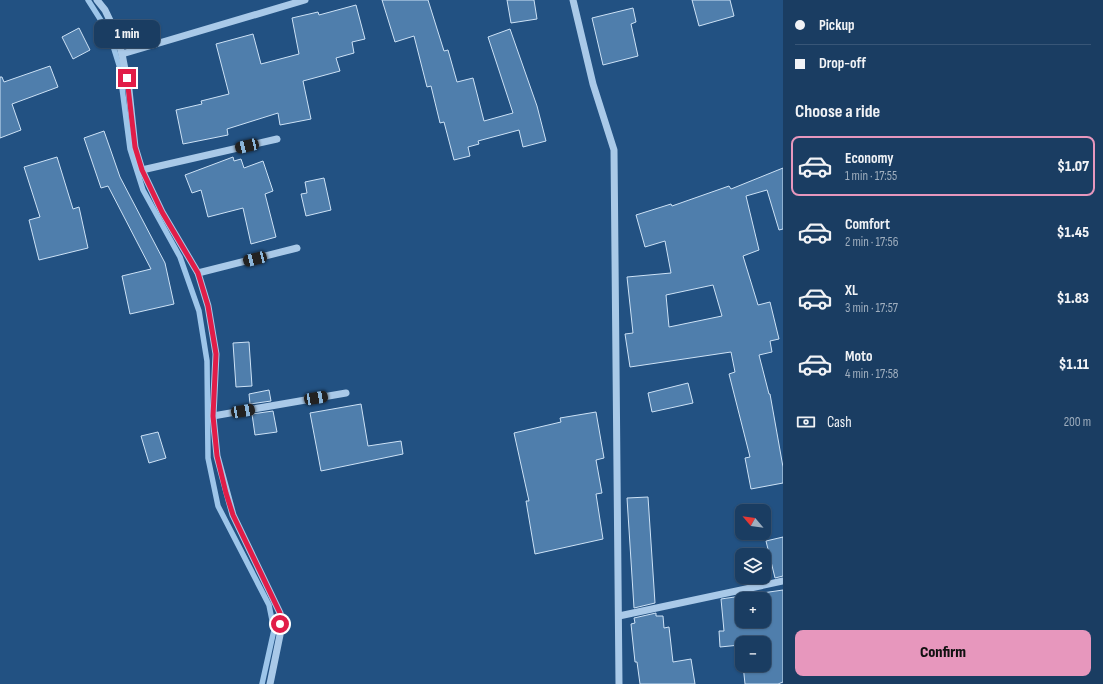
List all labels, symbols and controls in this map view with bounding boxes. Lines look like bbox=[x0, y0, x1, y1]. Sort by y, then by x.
text: Pickup bbox=[819, 16, 855, 35]
callout: 1 min bbox=[94, 20, 160, 48]
text: 1 min bbox=[115, 26, 139, 42]
text: Drop-off bbox=[819, 54, 866, 73]
route end bbox=[118, 69, 136, 87]
text: Choose a ride bbox=[795, 101, 880, 122]
car bbox=[234, 137, 260, 155]
icon: car bbox=[797, 148, 833, 184]
text: Economy bbox=[845, 149, 894, 168]
text: $1.07 bbox=[1057, 157, 1089, 176]
text: 1 min · 17:55 bbox=[845, 168, 897, 184]
icon: car bbox=[797, 214, 833, 250]
text: Comfort bbox=[845, 215, 890, 234]
text: $1.45 bbox=[1057, 223, 1089, 242]
text: 2 min · 17:56 bbox=[845, 234, 898, 250]
car bbox=[242, 250, 268, 268]
icon: car bbox=[797, 280, 833, 316]
text: XL bbox=[845, 281, 858, 300]
text: $1.83 bbox=[1057, 289, 1089, 308]
text: 3 min · 17:57 bbox=[845, 300, 898, 316]
icon: car bbox=[797, 346, 833, 382]
text: Moto bbox=[845, 347, 872, 366]
text: $1.11 bbox=[1059, 355, 1089, 374]
text: 4 min · 17:58 bbox=[845, 366, 899, 382]
car bbox=[303, 390, 329, 406]
car bbox=[230, 403, 256, 419]
icon: cash bbox=[795, 411, 817, 433]
text: Cash bbox=[827, 413, 852, 432]
text: 200 m bbox=[1064, 414, 1091, 430]
north arrow bbox=[735, 504, 771, 540]
map controls bbox=[735, 504, 771, 672]
button: layers bbox=[735, 548, 771, 584]
button: + bbox=[735, 592, 771, 628]
route start bbox=[271, 615, 289, 633]
button: Confirm bbox=[795, 630, 1091, 676]
button: − bbox=[735, 636, 771, 672]

